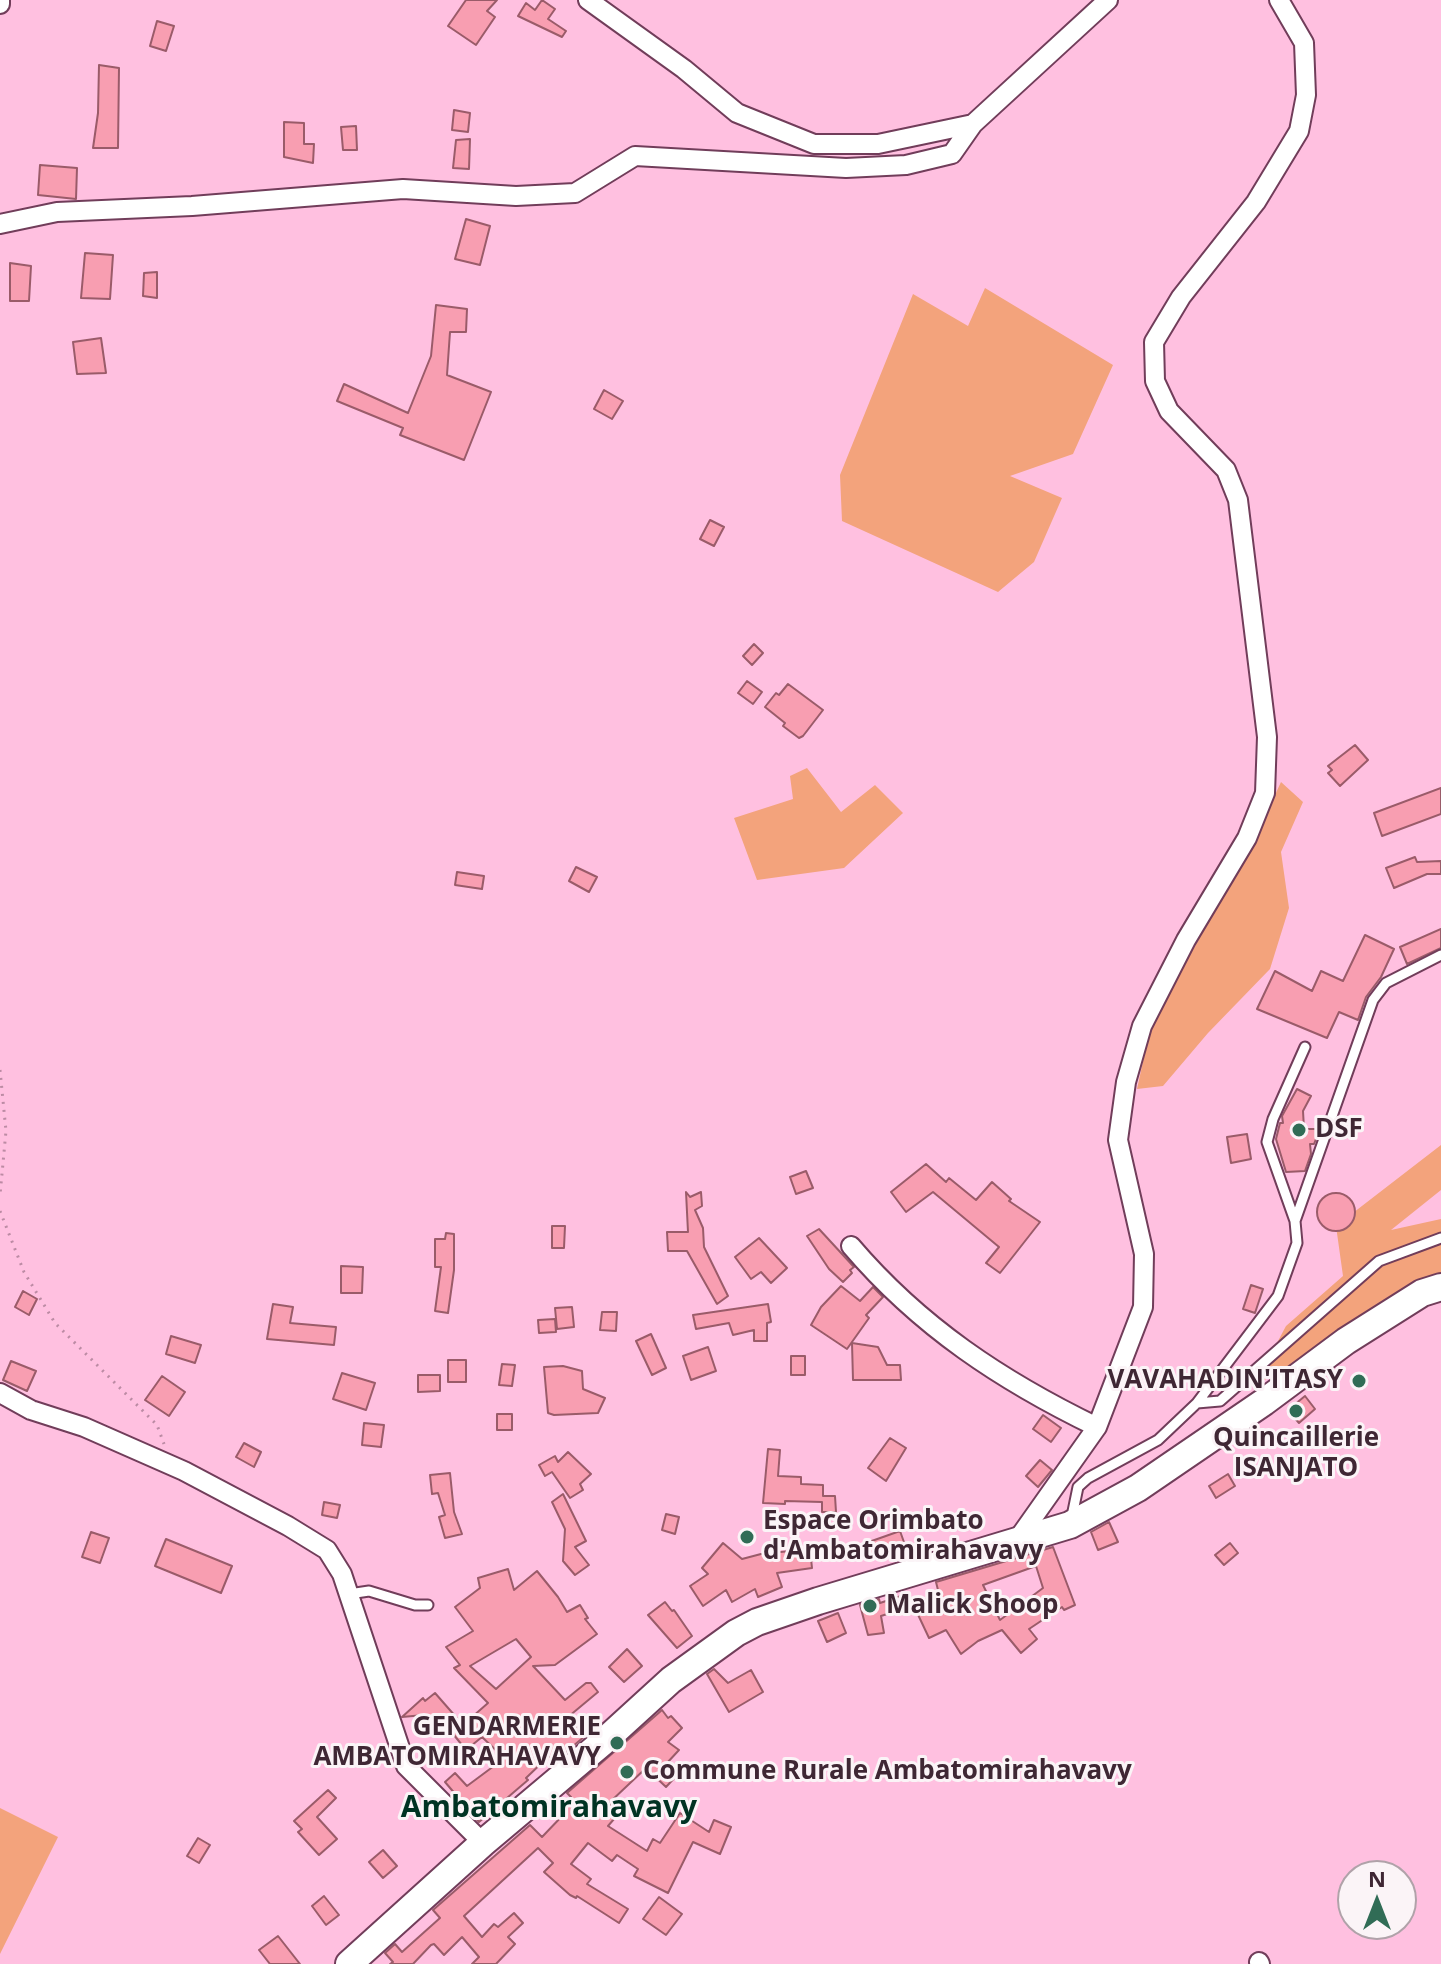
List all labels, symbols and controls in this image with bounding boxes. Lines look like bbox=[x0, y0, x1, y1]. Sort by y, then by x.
place label: DSF bbox=[1315, 1114, 1363, 1146]
marker: DSF bbox=[1290, 1121, 1308, 1139]
place label: VAVAHADIN'ITASY bbox=[1107, 1365, 1343, 1397]
marker: VAVAHADIN'ITASY bbox=[1350, 1372, 1368, 1390]
marker: Quincaillerie ISANJATO bbox=[1287, 1402, 1305, 1420]
place label: Quincaillerie ISANJATO bbox=[1213, 1423, 1379, 1484]
place label: Espace Orimbato d'Ambatomirahavavy bbox=[763, 1506, 1043, 1568]
marker: Espace Orimbato d'Ambatomirahavavy bbox=[738, 1528, 756, 1546]
place label: Malick Shoop bbox=[886, 1590, 1058, 1622]
marker: Malick Shoop bbox=[861, 1597, 879, 1615]
place label: GENDARMERIE AMBATOMIRAHAVAVY bbox=[313, 1712, 601, 1774]
marker: GENDARMERIE AMBATOMIRAHAVAVY bbox=[608, 1734, 626, 1752]
place label: Commune Rurale Ambatomirahavavy bbox=[643, 1756, 1132, 1788]
marker: Commune Rurale Ambatomirahavavy bbox=[618, 1763, 636, 1781]
district label: Ambatomirahavavy bbox=[401, 1790, 697, 1826]
north arrow bbox=[1337, 1860, 1417, 1940]
text: N bbox=[1368, 1863, 1386, 1893]

